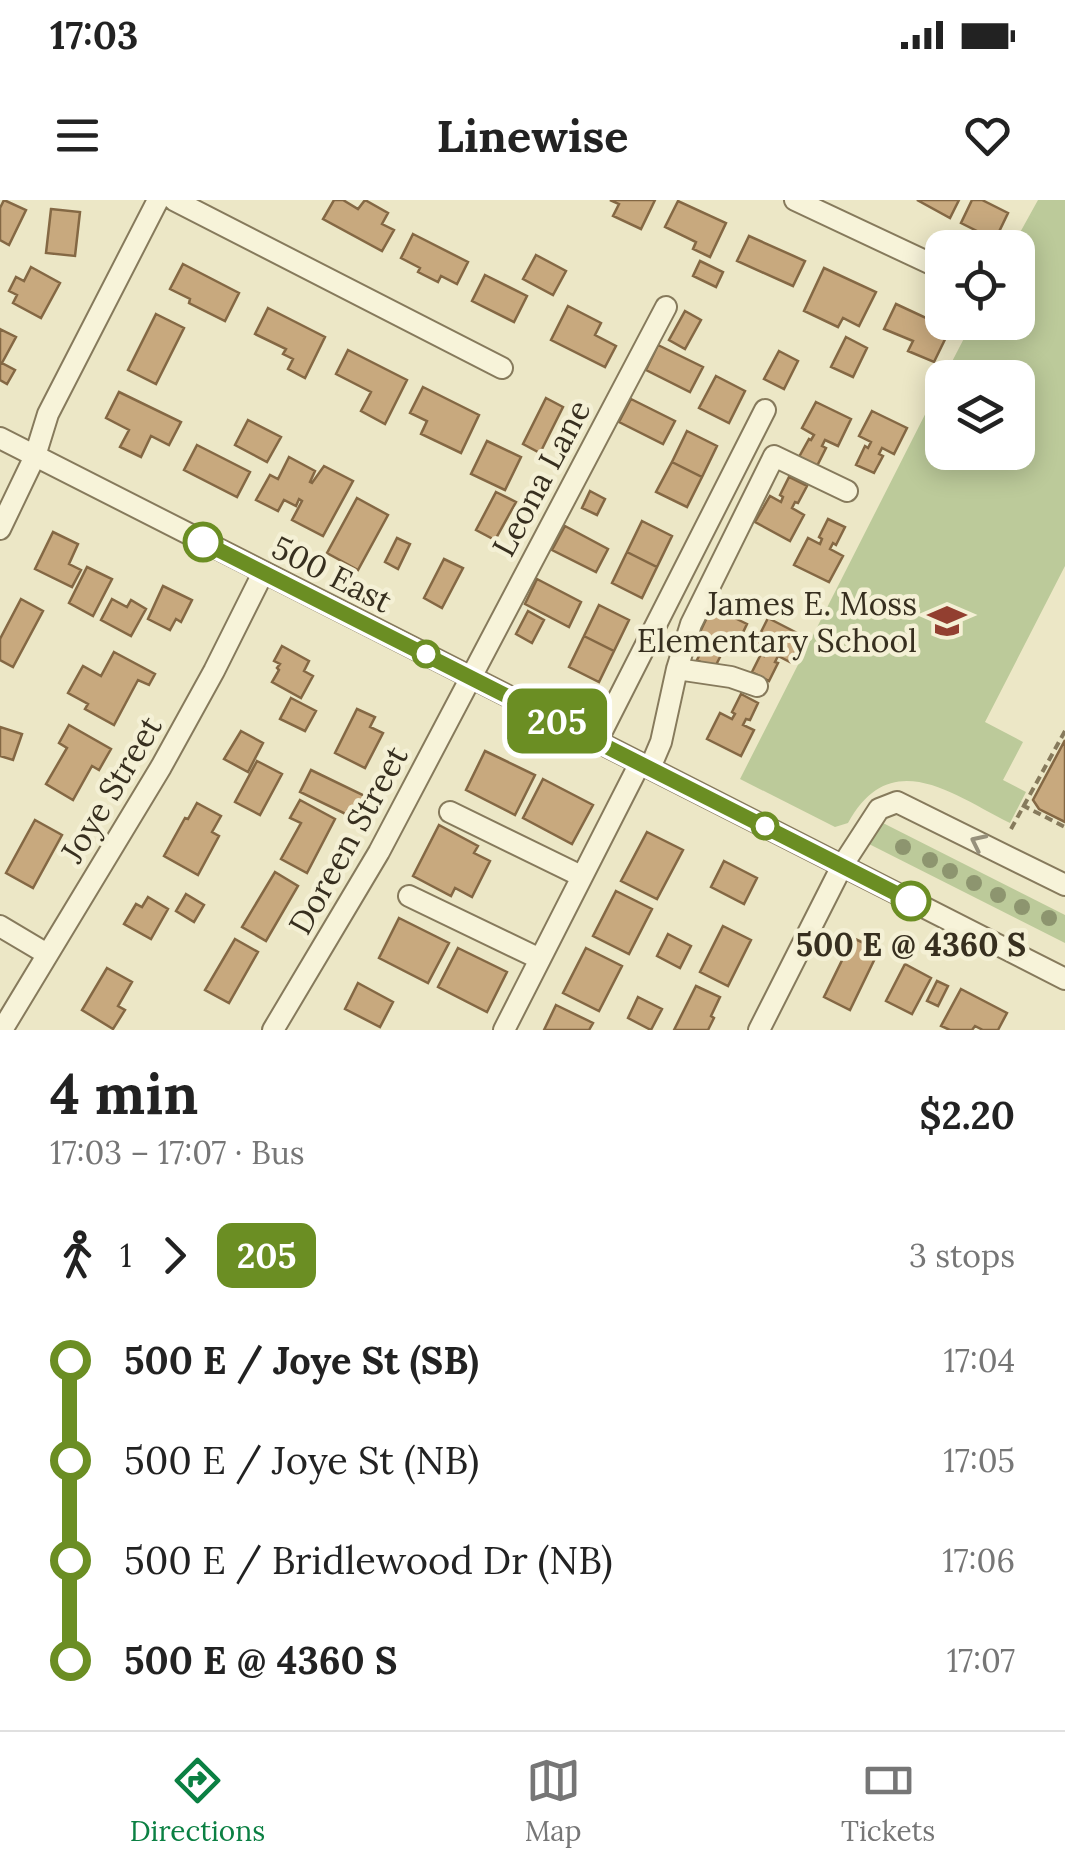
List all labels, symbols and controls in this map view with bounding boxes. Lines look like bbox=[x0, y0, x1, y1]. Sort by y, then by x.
text: 17:03 bbox=[50, 11, 138, 59]
text: Linewise bbox=[436, 107, 629, 164]
icon: menu bbox=[50, 108, 105, 163]
icon: heart bbox=[960, 108, 1015, 163]
map controls bbox=[925, 230, 1035, 470]
button: locate bbox=[925, 230, 1035, 340]
button: layers bbox=[925, 360, 1035, 470]
street label: Leona Lane bbox=[483, 393, 599, 563]
unlabelled marker bbox=[184, 523, 222, 561]
street label: 500 East bbox=[265, 526, 399, 622]
place label: James E. Moss Elementary School bbox=[637, 583, 917, 661]
school or university icon: James E. Moss Elementary School bbox=[926, 600, 968, 642]
unlabelled marker bbox=[413, 641, 439, 667]
line badge: 205 bbox=[500, 688, 614, 754]
text: 205 bbox=[527, 699, 587, 744]
street label: Joye Street bbox=[51, 708, 171, 870]
street label: Doreen Street bbox=[279, 738, 417, 941]
unlabelled marker bbox=[752, 813, 778, 839]
one-way arrow bbox=[970, 835, 988, 854]
marker: 500 E @ 4360 S bbox=[892, 882, 930, 920]
place label: 500 E @ 4360 S bbox=[796, 924, 1026, 965]
text: 4 min bbox=[50, 1059, 198, 1129]
text: $2.20 bbox=[919, 1091, 1015, 1139]
text: 17:03 – 17:07 · Bus bbox=[50, 1132, 305, 1173]
icon: walk bbox=[50, 1228, 105, 1283]
icon: forward bbox=[147, 1228, 202, 1283]
text: 205 bbox=[237, 1233, 296, 1278]
text: 1 bbox=[120, 1235, 132, 1276]
text: 3 stops bbox=[909, 1235, 1015, 1276]
text: 500 E / Joye St (SB) bbox=[124, 1336, 479, 1384]
text: 17:04 bbox=[943, 1340, 1015, 1381]
text: 500 E / Joye St (NB) bbox=[124, 1436, 479, 1484]
text: 17:05 bbox=[943, 1440, 1015, 1481]
text: 500 E / Bridlewood Dr (NB) bbox=[124, 1536, 613, 1584]
text: 17:06 bbox=[942, 1540, 1015, 1581]
text: 500 E @ 4360 S bbox=[124, 1636, 398, 1684]
text: 17:07 bbox=[947, 1640, 1015, 1681]
tab: Directions bbox=[130, 1753, 265, 1849]
tab: Map bbox=[525, 1753, 582, 1849]
tab: Tickets bbox=[841, 1753, 935, 1849]

